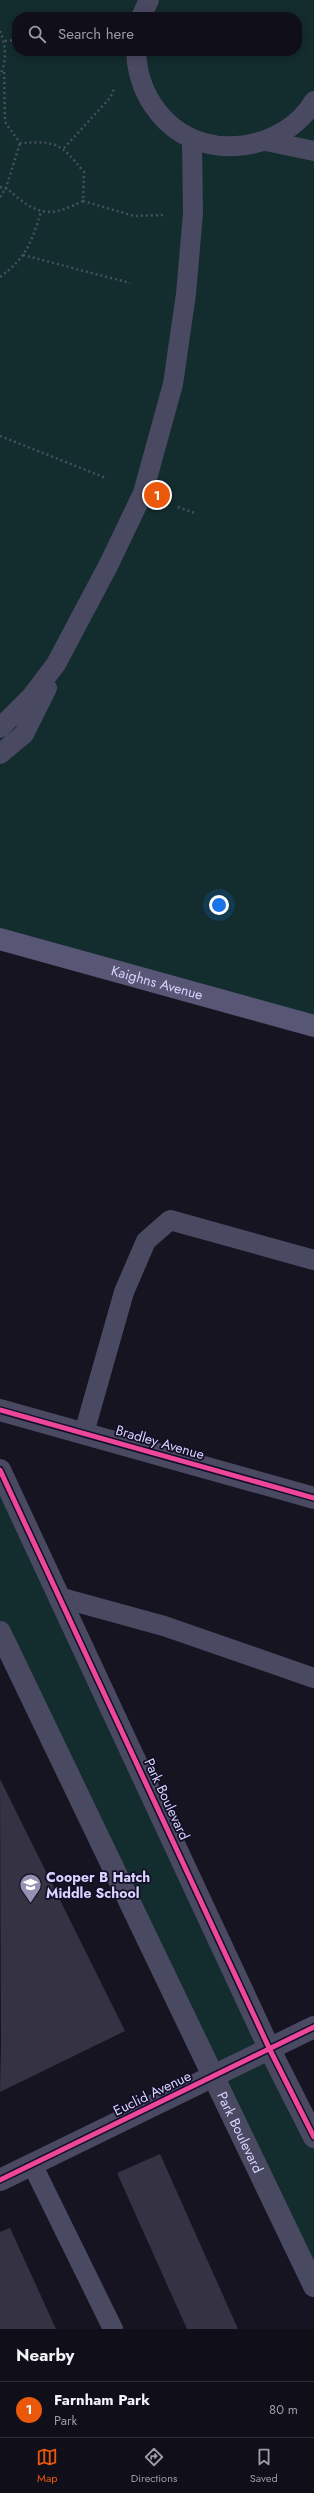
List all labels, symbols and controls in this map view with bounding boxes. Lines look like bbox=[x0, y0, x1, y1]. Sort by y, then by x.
search box bbox=[12, 12, 302, 56]
icon: search bbox=[26, 23, 48, 45]
text: Search here bbox=[58, 23, 134, 45]
pin: 1 bbox=[144, 480, 170, 510]
your location bbox=[209, 895, 229, 915]
street label: Kaighns Avenue bbox=[109, 960, 205, 1005]
street label: Bradley Avenue bbox=[113, 1420, 207, 1464]
street label: Park Boulevard bbox=[139, 1755, 195, 1843]
place label: Cooper B Hatch Middle School bbox=[46, 1867, 150, 1903]
school or university icon: Cooper B Hatch Middle School bbox=[18, 1872, 44, 1905]
street label: Euclid Avenue bbox=[110, 2066, 194, 2120]
street label: Park Boulevard bbox=[212, 2088, 268, 2176]
text: Nearby bbox=[16, 2343, 74, 2367]
text: Farnham Park bbox=[54, 2389, 150, 2411]
text: 1 bbox=[26, 2400, 32, 2419]
text: 80 m bbox=[269, 2400, 298, 2419]
text: Park bbox=[54, 2411, 77, 2430]
tab: Map bbox=[36, 2446, 58, 2486]
tab: Directions bbox=[131, 2446, 177, 2486]
tab: Saved bbox=[250, 2446, 278, 2486]

